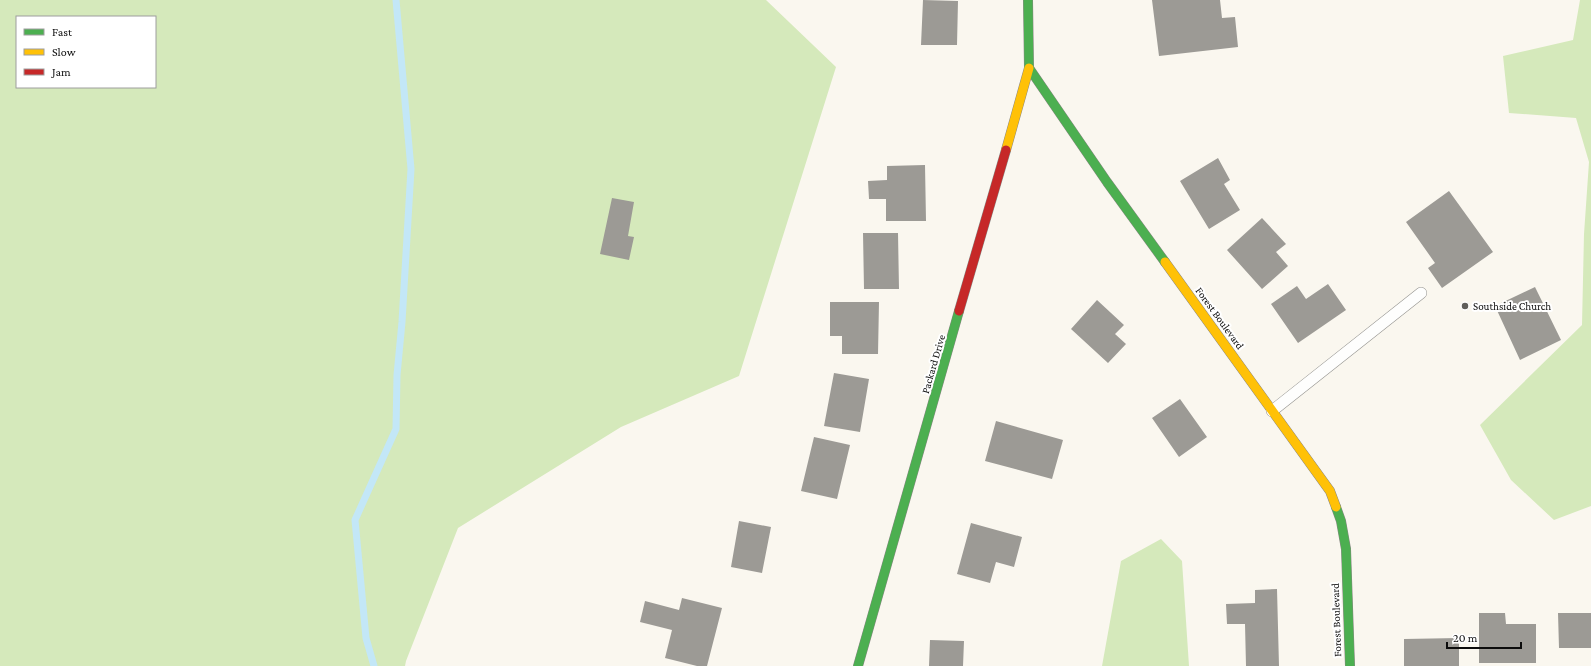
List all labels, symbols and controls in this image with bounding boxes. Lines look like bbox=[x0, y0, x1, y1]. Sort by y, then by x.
legend bbox=[16, 16, 156, 88]
text: Fast bbox=[52, 25, 73, 39]
text: Slow bbox=[52, 45, 76, 59]
text: Jam bbox=[51, 65, 71, 79]
street label: Forest Boulevard bbox=[1193, 285, 1247, 352]
place label: Southside Church bbox=[1473, 300, 1551, 312]
marker: Southside Church bbox=[1460, 301, 1470, 311]
street label: Packard Drive bbox=[919, 333, 947, 395]
street label: Forest Boulevard bbox=[1329, 583, 1343, 657]
scale bar bbox=[1447, 624, 1521, 650]
text: 20 m bbox=[1453, 631, 1478, 645]

